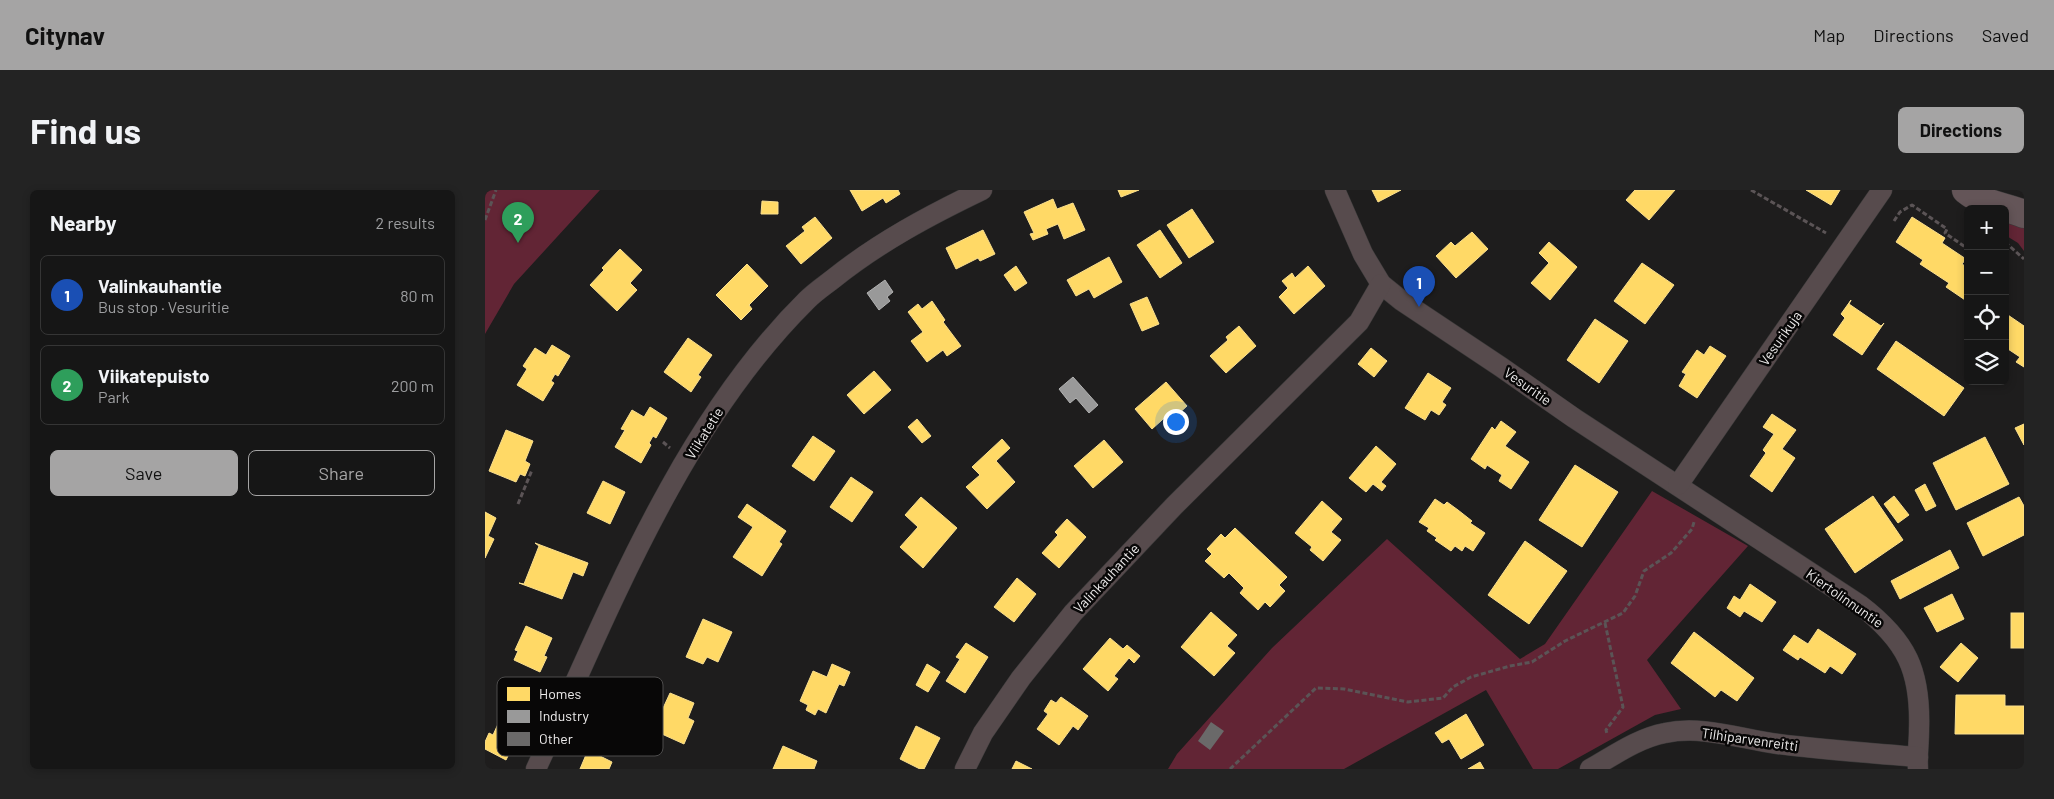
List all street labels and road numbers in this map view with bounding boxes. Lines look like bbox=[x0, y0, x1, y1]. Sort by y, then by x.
street label: Vesurikuja bbox=[1755, 307, 1805, 369]
street label: Vesuritie bbox=[1501, 364, 1555, 408]
street label: Viikatetie bbox=[681, 404, 727, 462]
street label: Valinkauhantie bbox=[1069, 540, 1143, 616]
street label: Kiertolinnuntie bbox=[1803, 565, 1887, 631]
street label: Tilhiparvenreitti bbox=[1701, 724, 1799, 754]

